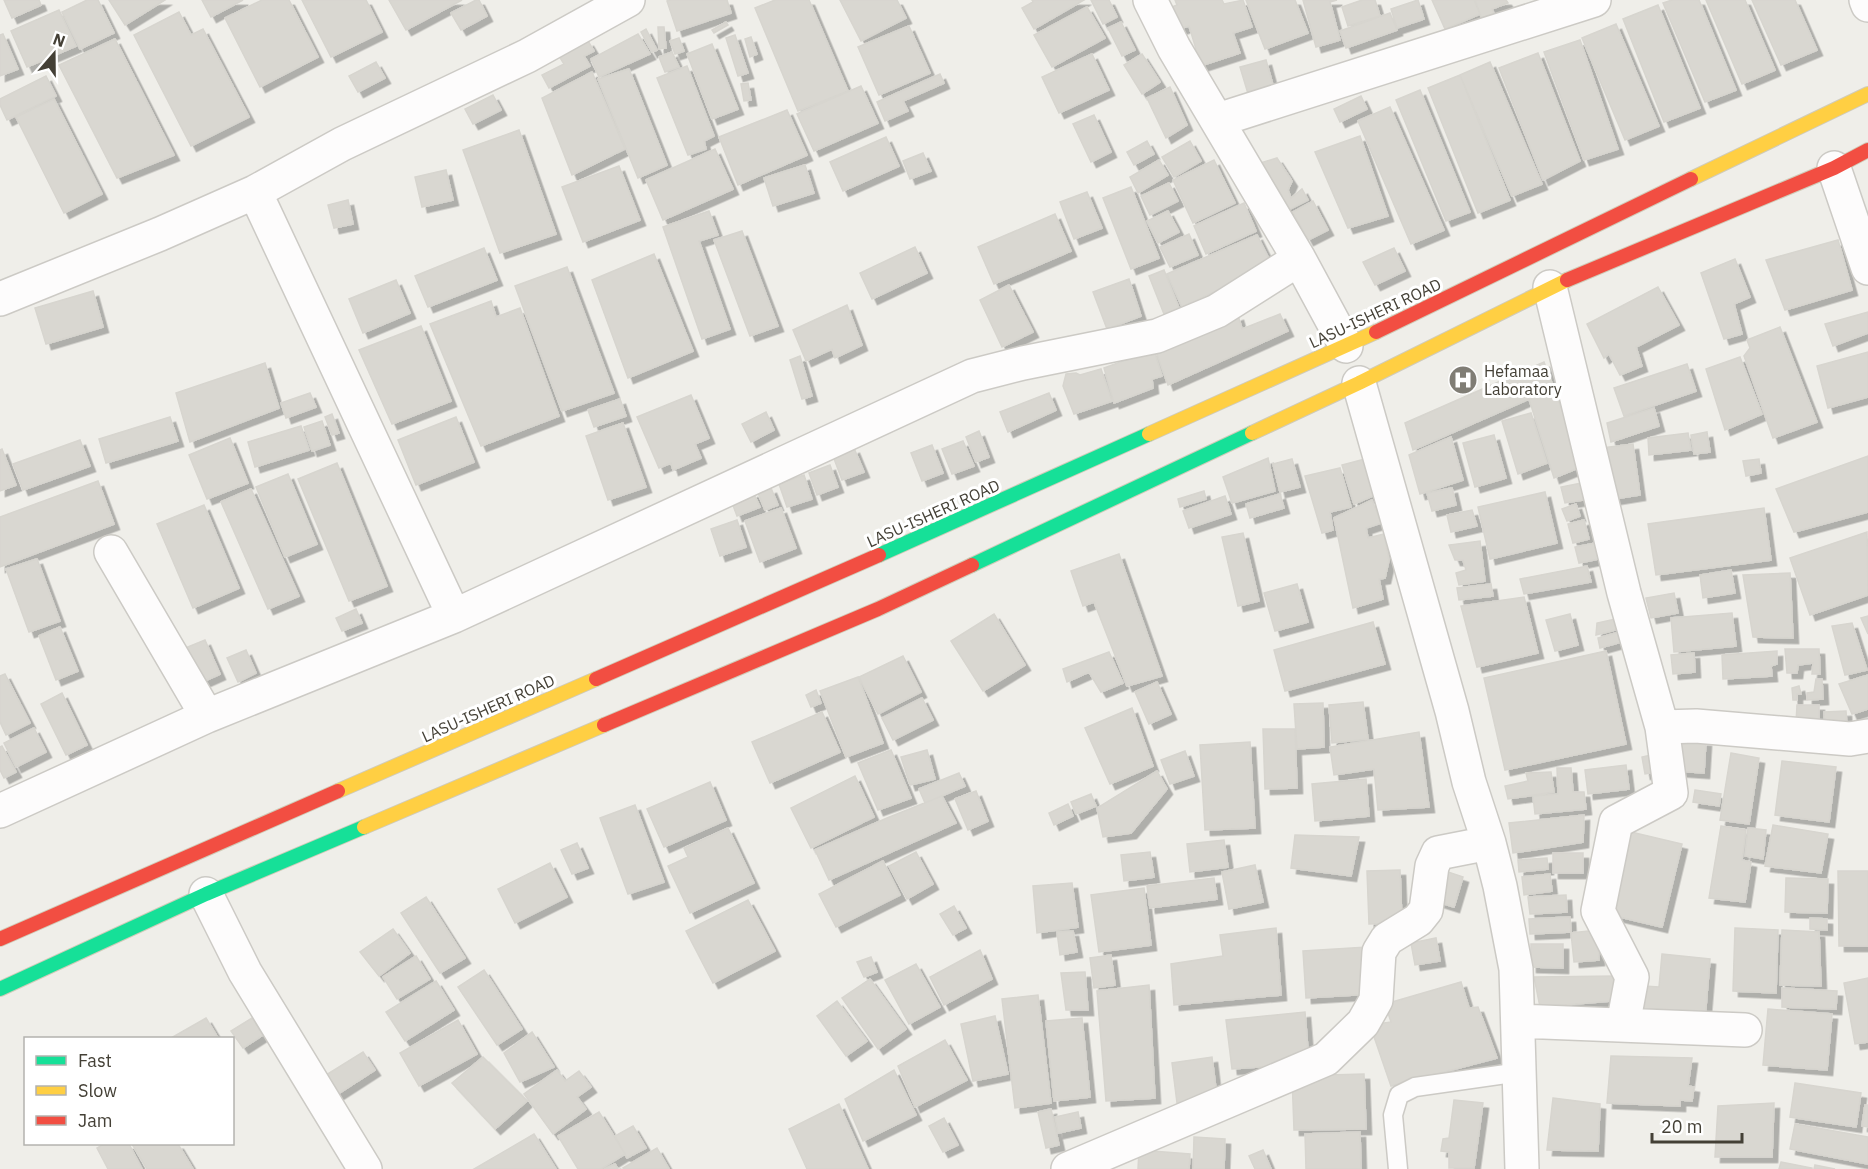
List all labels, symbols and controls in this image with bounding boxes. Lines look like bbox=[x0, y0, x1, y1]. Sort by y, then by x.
north arrow bbox=[24, 24, 84, 84]
text: N bbox=[50, 29, 68, 51]
street label: LASU-ISHERI ROAD bbox=[1306, 274, 1444, 352]
place label: Hefamaa Laboratory bbox=[1484, 361, 1562, 399]
hospital icon: Hefamaa Laboratory bbox=[1447, 364, 1479, 396]
street label: LASU-ISHERI ROAD bbox=[863, 475, 1003, 551]
street label: LASU-ISHERI ROAD bbox=[418, 670, 558, 746]
legend bbox=[24, 1037, 234, 1145]
text: Fast bbox=[78, 1049, 112, 1072]
text: Slow bbox=[78, 1079, 117, 1102]
scale bar bbox=[1652, 1106, 1742, 1144]
text: Jam bbox=[78, 1109, 113, 1132]
text: 20 m bbox=[1661, 1115, 1703, 1138]

